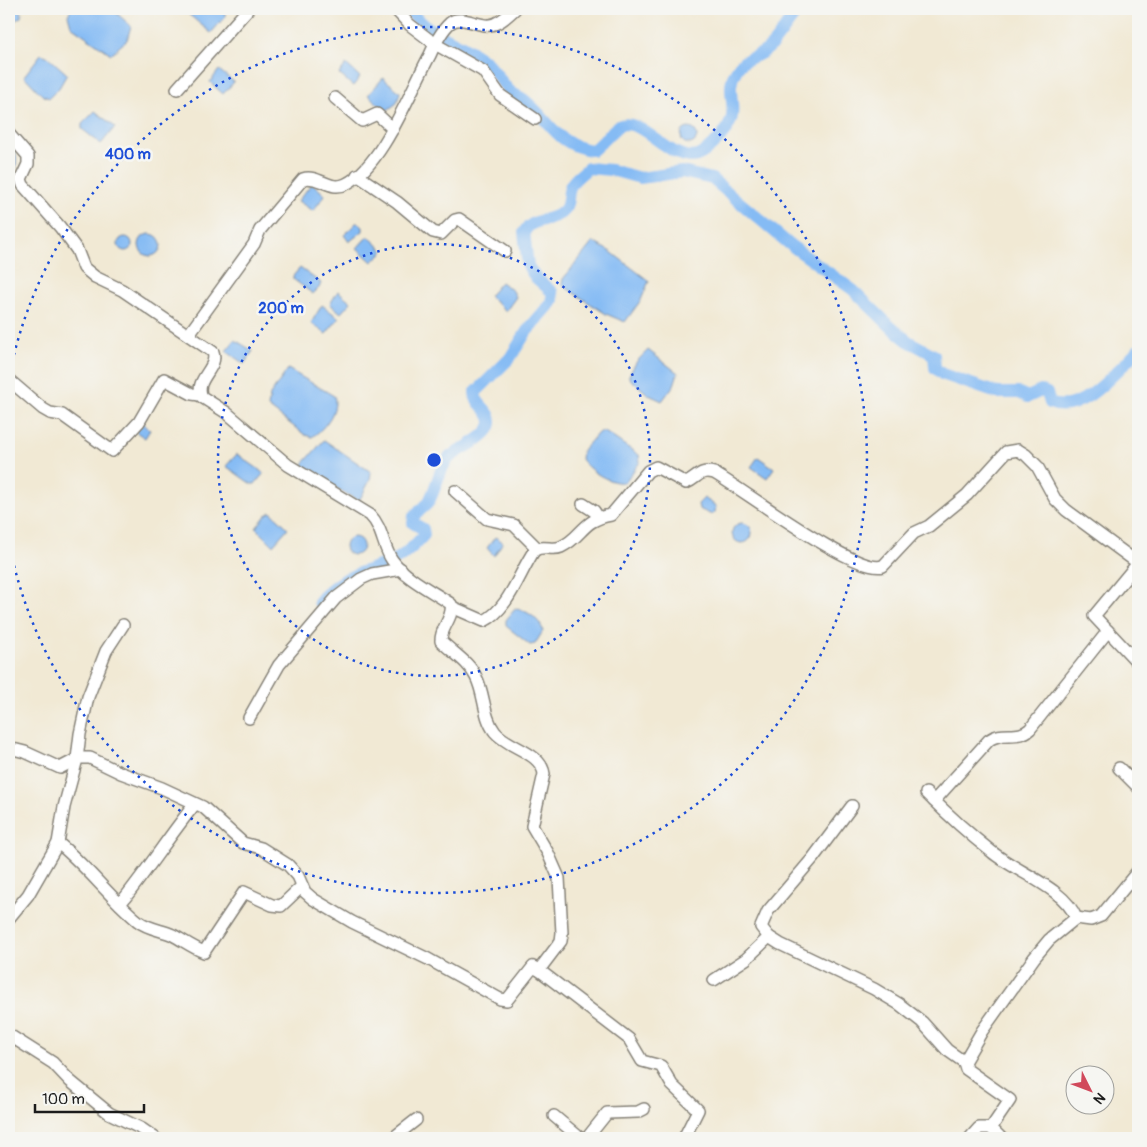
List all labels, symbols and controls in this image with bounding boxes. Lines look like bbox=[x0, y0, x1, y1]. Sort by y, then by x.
text: 400 m bbox=[105, 145, 151, 164]
text: 200 m bbox=[258, 299, 304, 318]
centre of rings bbox=[425, 451, 443, 469]
north arrow bbox=[1064, 1064, 1114, 1114]
scale bar bbox=[35, 1082, 144, 1114]
text: N bbox=[1090, 1089, 1109, 1108]
text: 100 m bbox=[42, 1090, 85, 1109]

